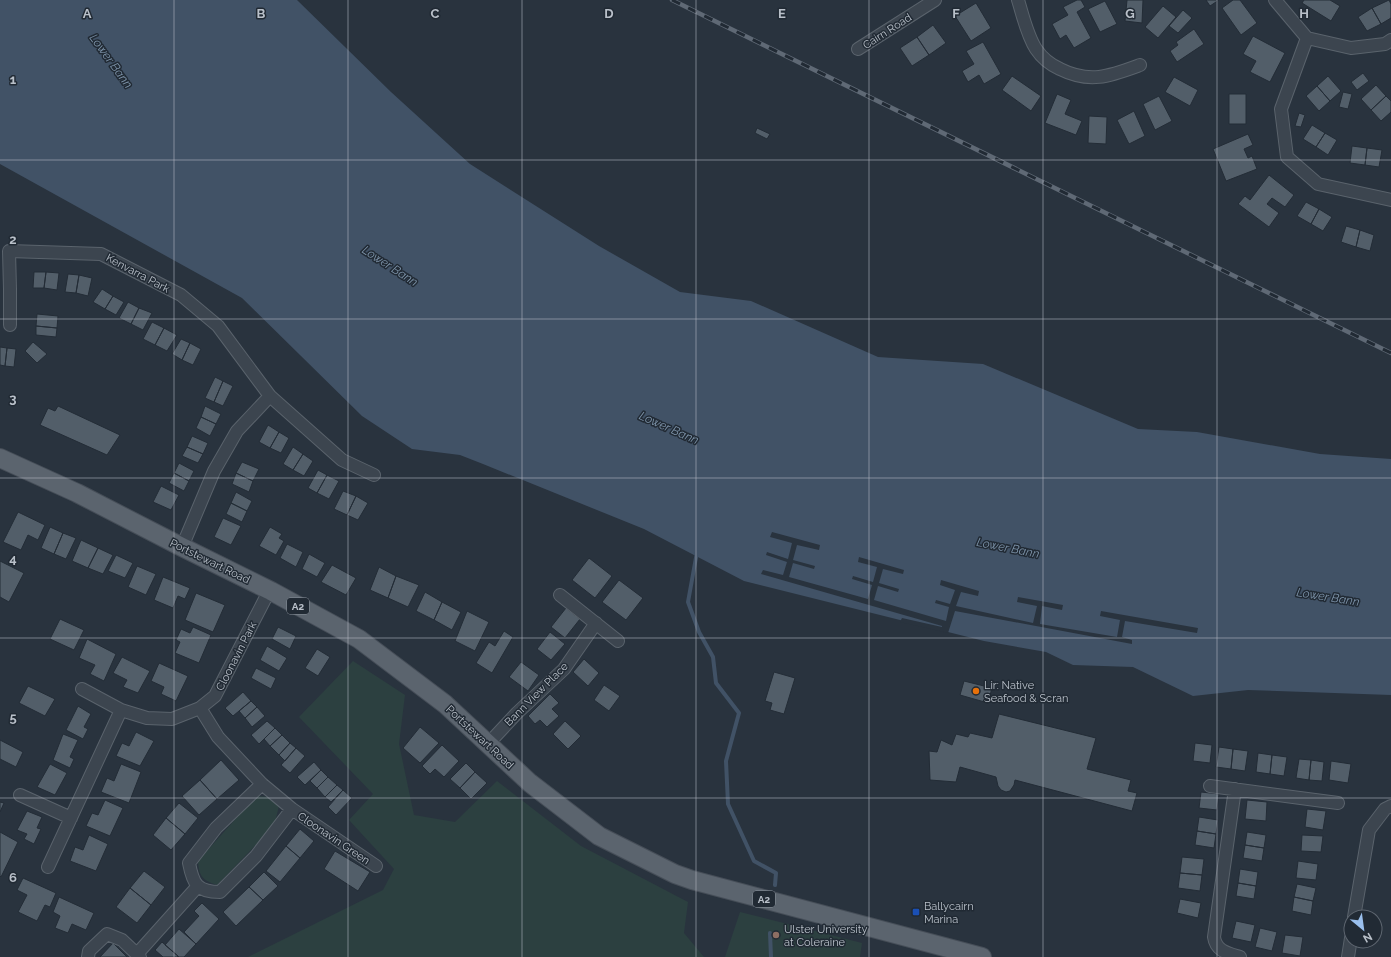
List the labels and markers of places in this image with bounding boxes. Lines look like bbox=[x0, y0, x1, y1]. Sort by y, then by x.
place label: Lir: Native Seafood & Scran bbox=[984, 679, 1068, 705]
marker: Lir: Native Seafood & Scran bbox=[971, 686, 981, 696]
place label: Ballycairn Marina bbox=[924, 900, 974, 926]
marker: Ballycairn Marina bbox=[911, 907, 921, 917]
place label: Ulster University at Coleraine bbox=[784, 923, 867, 949]
marker: Ulster University at Coleraine bbox=[771, 930, 781, 940]

